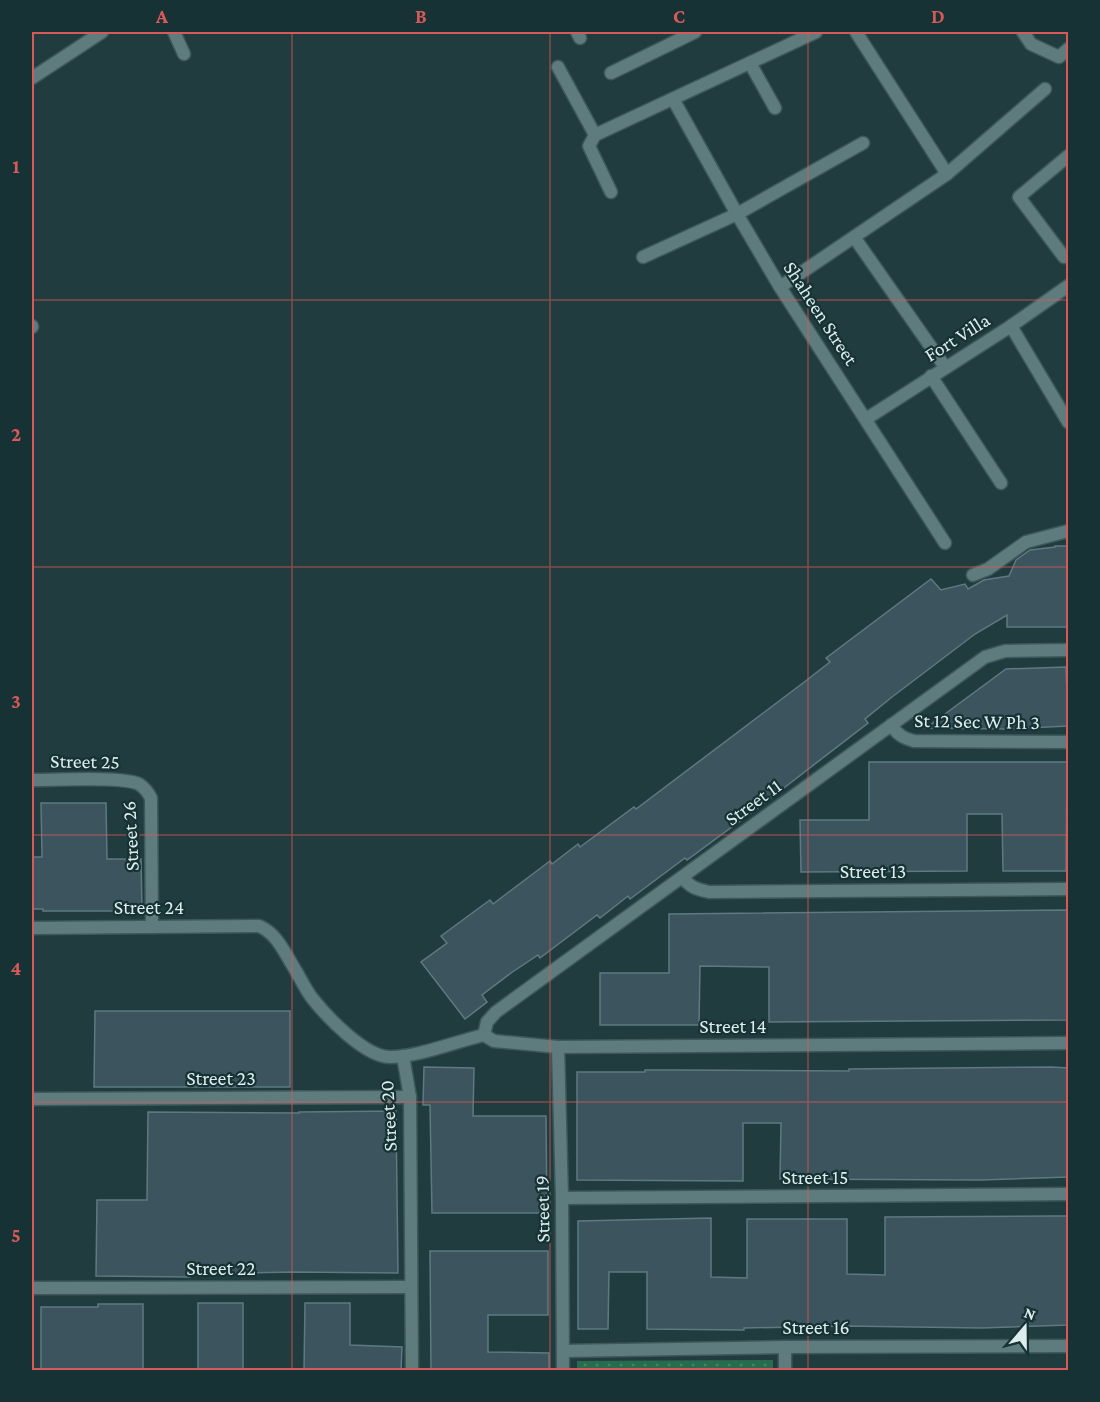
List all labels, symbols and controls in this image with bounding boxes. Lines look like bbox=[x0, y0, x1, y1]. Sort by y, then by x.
text: A bbox=[155, 5, 169, 27]
text: B bbox=[415, 5, 427, 27]
text: C bbox=[673, 5, 685, 27]
text: D bbox=[931, 5, 945, 27]
text: 1 bbox=[12, 155, 20, 177]
street label: Shaheen Street bbox=[779, 257, 863, 369]
street label: Fort Villa bbox=[920, 308, 994, 366]
text: 2 bbox=[11, 423, 21, 445]
text: 3 bbox=[11, 690, 21, 712]
street label: St 12 Sec W Ph 3 bbox=[914, 709, 1040, 733]
street label: Street 25 bbox=[50, 749, 120, 773]
street label: Street 11 bbox=[721, 774, 785, 830]
street label: Street 26 bbox=[117, 800, 143, 872]
street label: Street 13 bbox=[840, 860, 906, 882]
street label: Street 24 bbox=[114, 896, 184, 918]
text: 4 bbox=[11, 957, 22, 979]
street label: Street 14 bbox=[699, 1015, 767, 1037]
street label: Street 23 bbox=[186, 1067, 256, 1089]
street label: Street 20 bbox=[375, 1080, 401, 1152]
street label: Street 15 bbox=[782, 1166, 848, 1188]
street label: Street 19 bbox=[530, 1175, 554, 1243]
text: 5 bbox=[11, 1224, 21, 1246]
street label: Street 22 bbox=[186, 1257, 256, 1279]
north arrow bbox=[995, 1297, 1055, 1357]
text: N bbox=[1022, 1304, 1038, 1323]
street label: Street 16 bbox=[782, 1316, 850, 1338]

